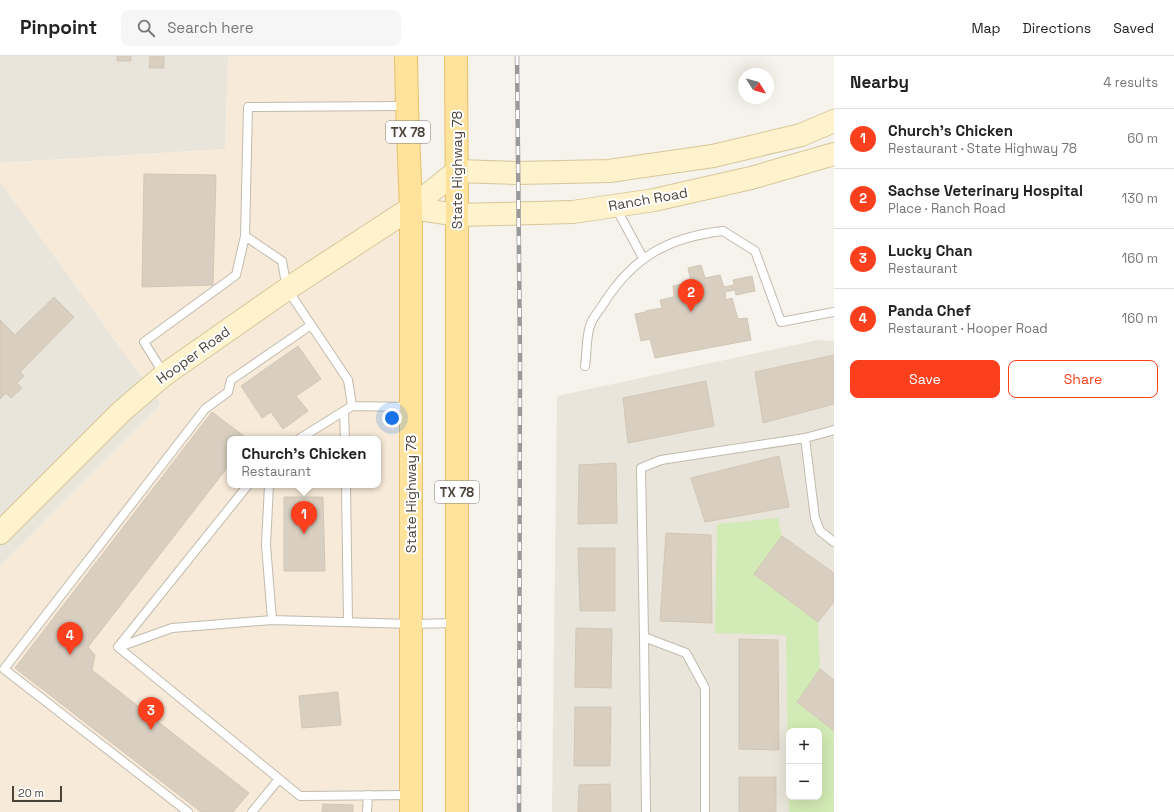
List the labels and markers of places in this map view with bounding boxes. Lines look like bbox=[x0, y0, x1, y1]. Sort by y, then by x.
pin: 2 bbox=[678, 279, 704, 312]
pin: 1 bbox=[291, 501, 317, 534]
pin: 4 bbox=[57, 622, 83, 655]
pin: 3 bbox=[138, 697, 164, 730]

